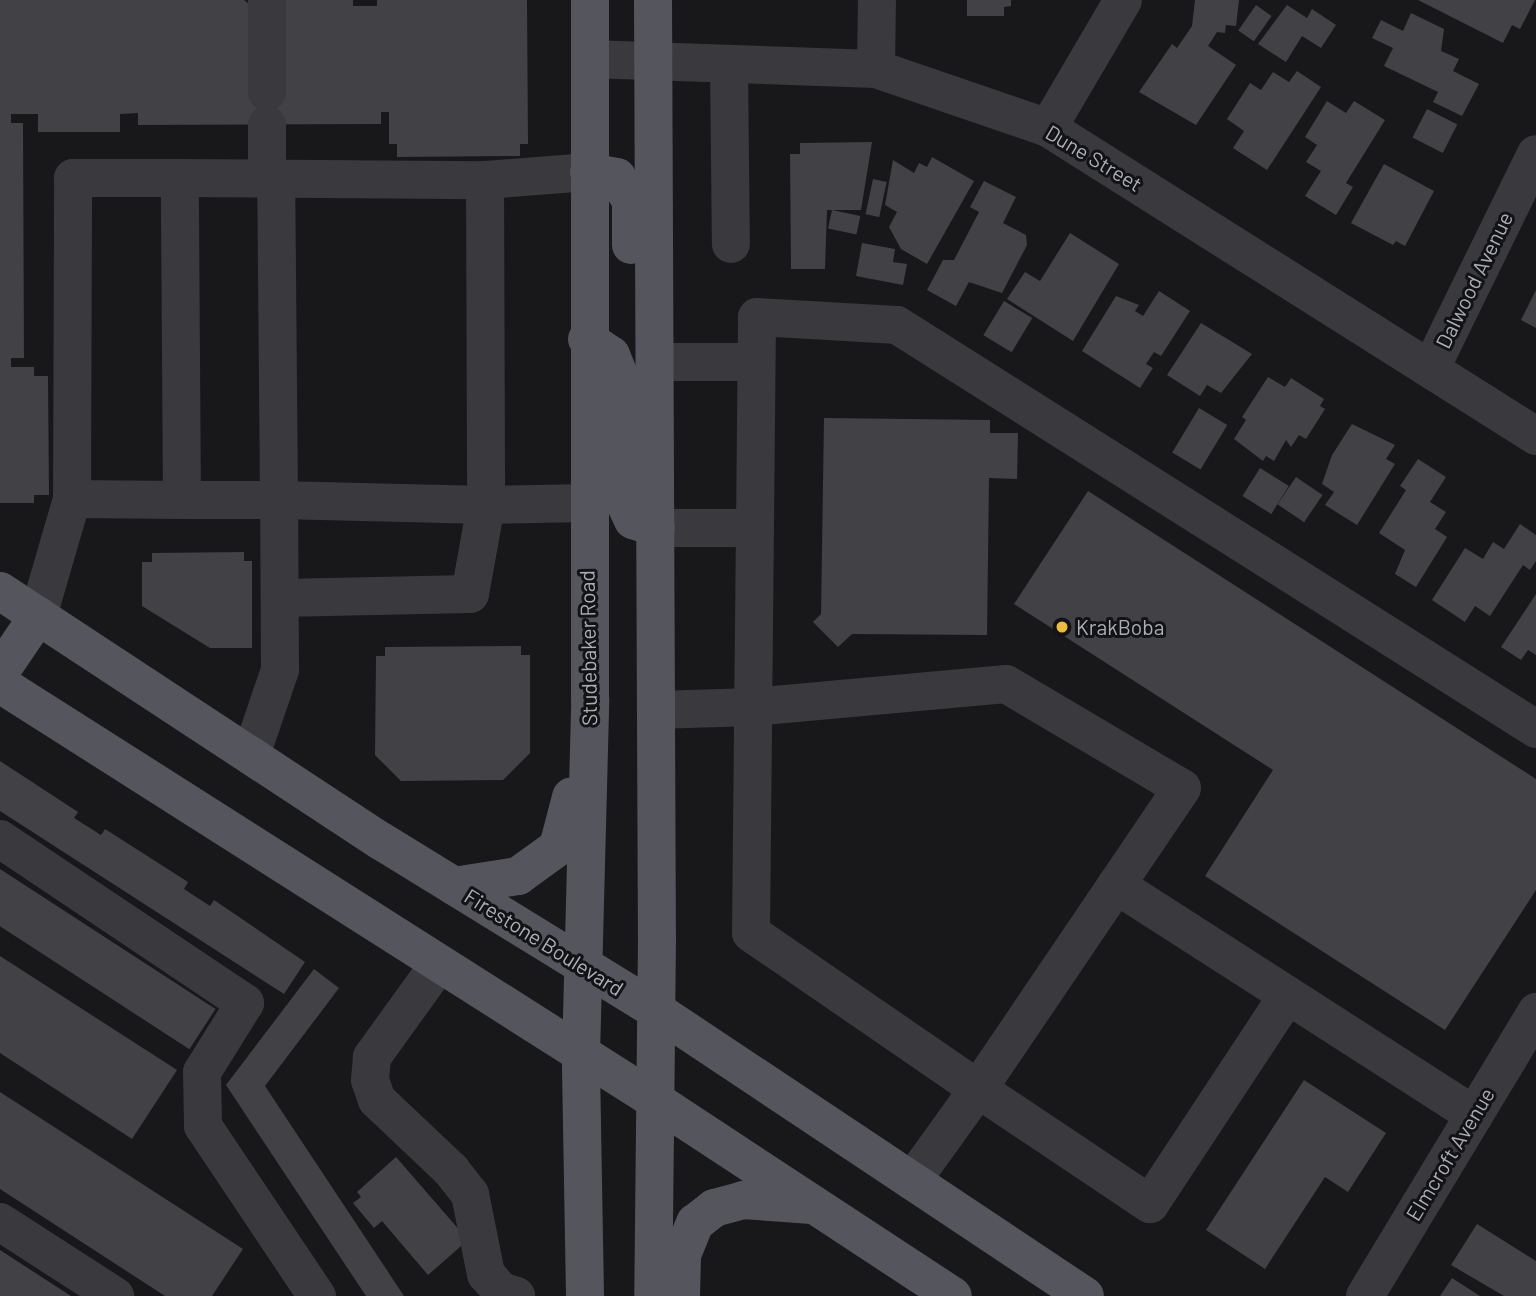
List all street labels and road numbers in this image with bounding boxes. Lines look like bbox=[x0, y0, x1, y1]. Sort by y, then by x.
street label: Dune Street bbox=[1041, 119, 1147, 197]
street label: Dalwood Avenue bbox=[1430, 208, 1518, 352]
street label: Studebaker Road bbox=[574, 570, 602, 726]
street label: Firestone Boulevard bbox=[460, 883, 628, 1001]
street label: Elmcroft Avenue bbox=[1400, 1083, 1500, 1225]

